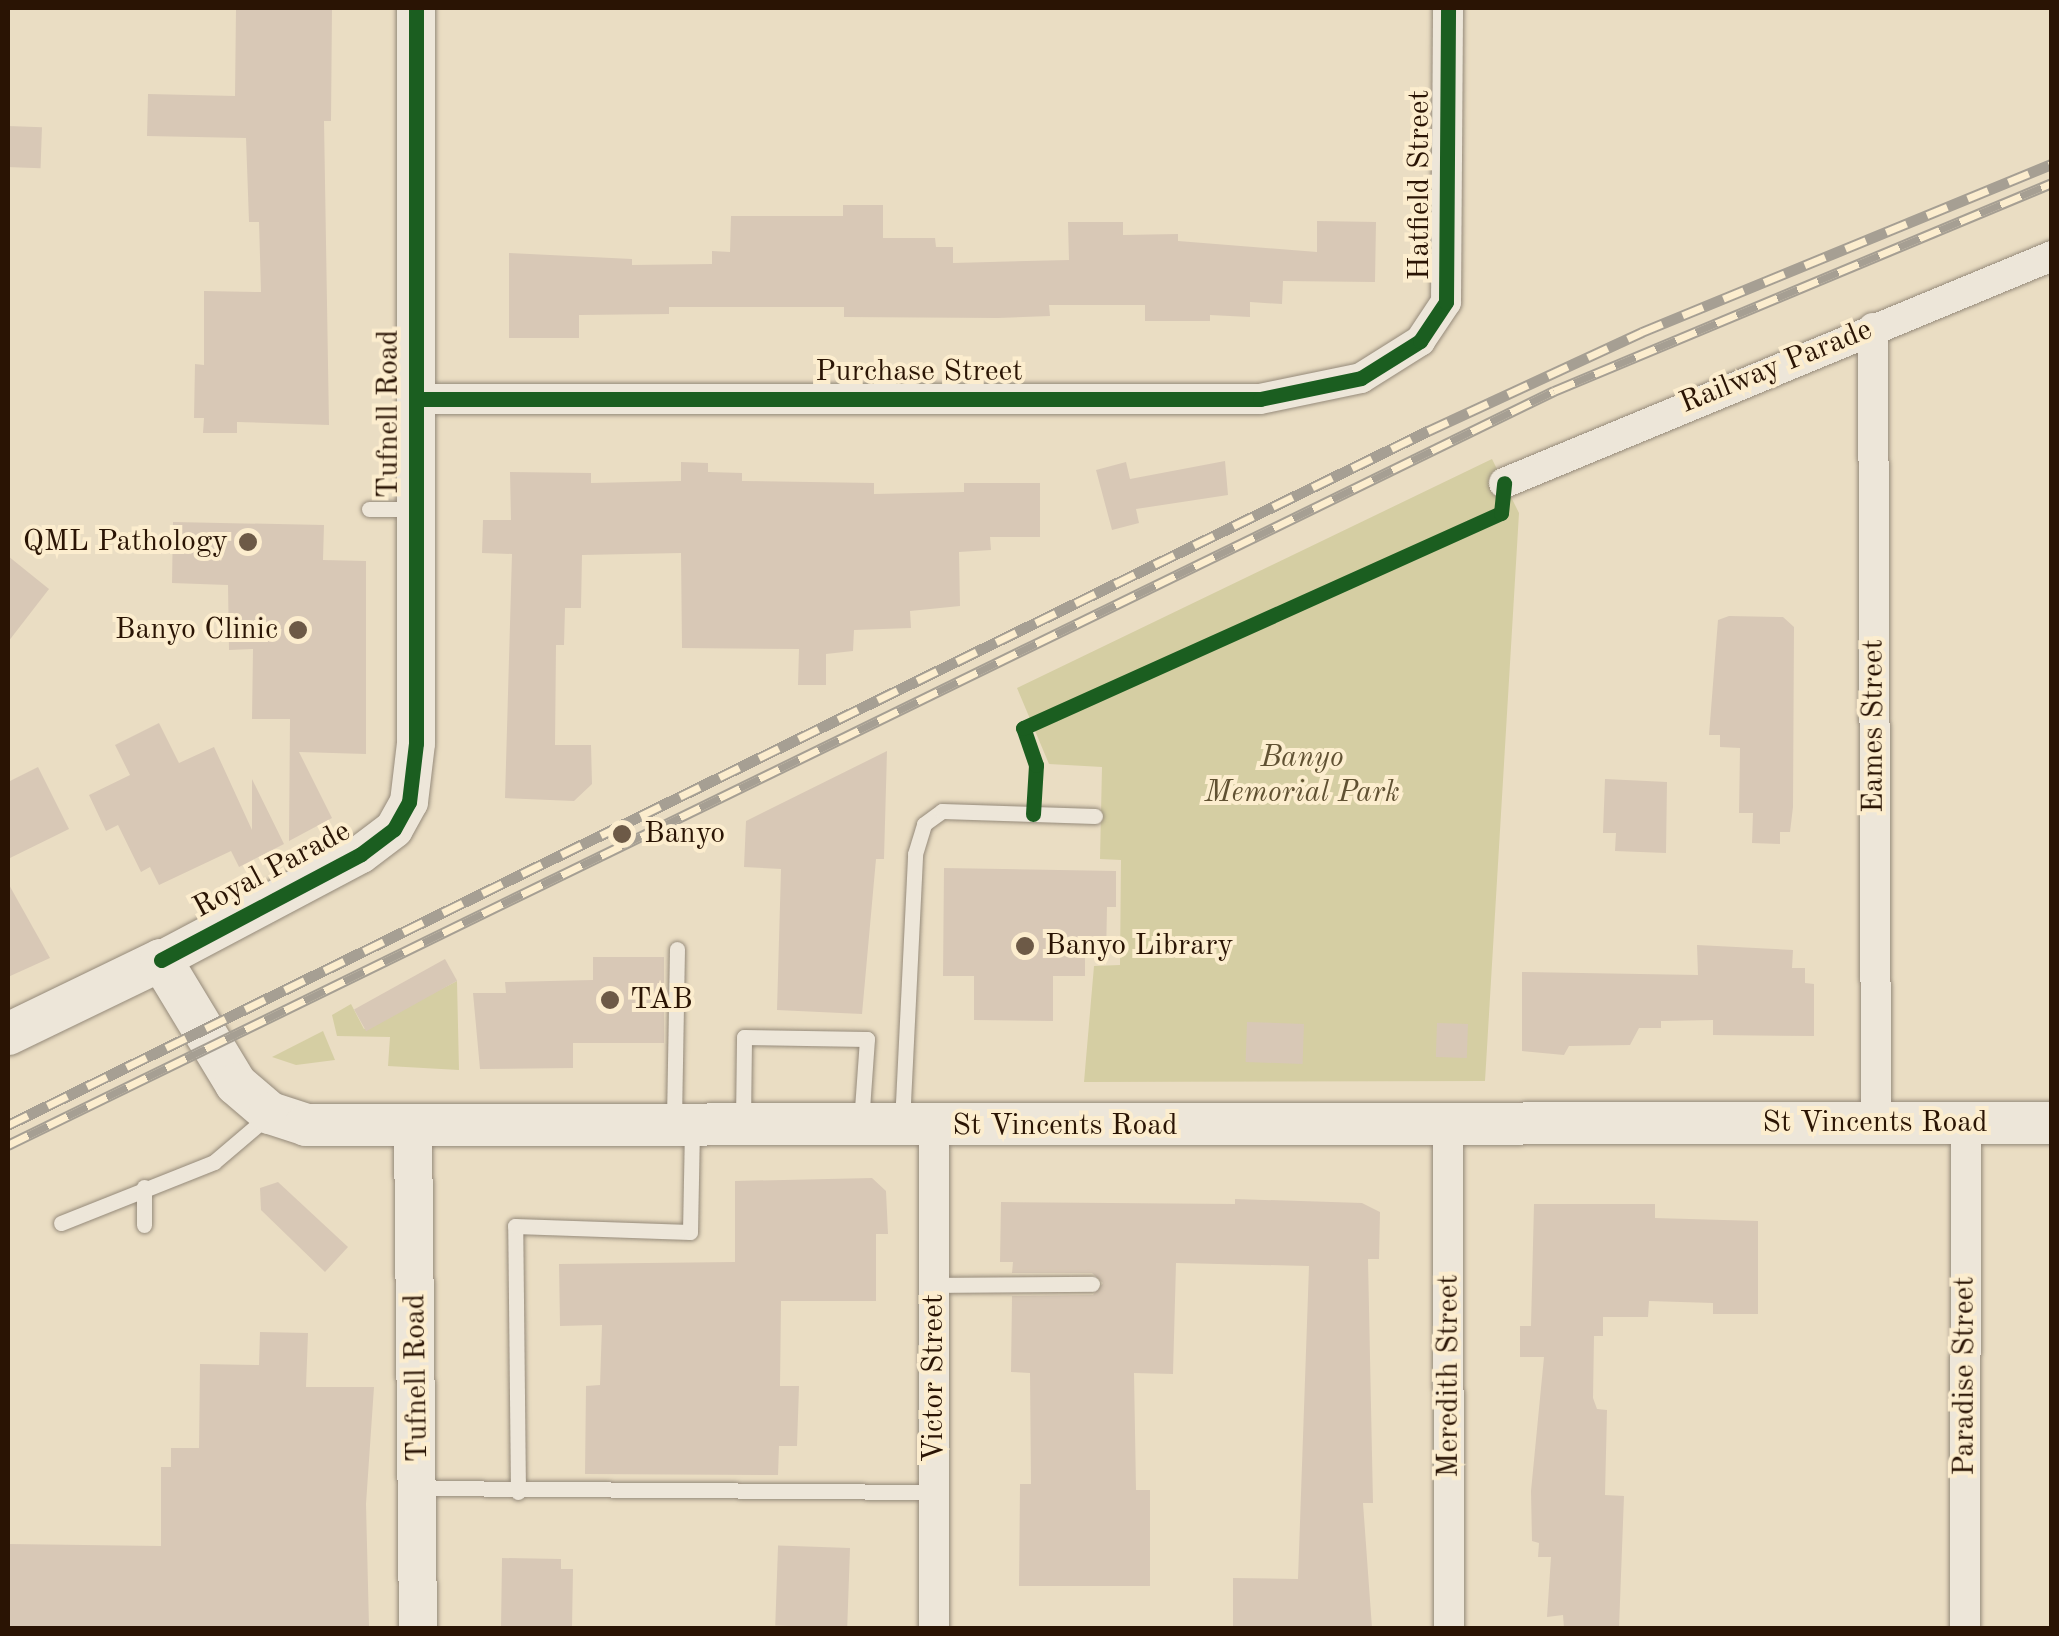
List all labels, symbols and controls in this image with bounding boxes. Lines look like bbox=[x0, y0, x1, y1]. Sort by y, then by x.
street label: Hatfield Street bbox=[1402, 90, 1438, 280]
street label: Railway Parade bbox=[1675, 312, 1877, 422]
street label: Tufnell Road bbox=[371, 330, 407, 498]
street label: Purchase Street bbox=[815, 354, 1023, 390]
place label: QML Pathology bbox=[23, 524, 228, 560]
marker: QML Pathology bbox=[237, 531, 259, 553]
place label: Banyo Clinic bbox=[115, 612, 278, 648]
marker: Banyo Clinic bbox=[287, 619, 309, 641]
street label: Eames Street bbox=[1856, 639, 1892, 813]
park label: Banyo Memorial Park bbox=[1204, 740, 1400, 810]
street label: Royal Parade bbox=[187, 813, 357, 927]
place label: Banyo bbox=[644, 816, 725, 852]
marker: Banyo bbox=[609, 821, 635, 847]
place label: Banyo Library bbox=[1045, 928, 1233, 964]
marker: Banyo Library bbox=[1014, 935, 1036, 957]
place label: TAB bbox=[630, 982, 693, 1018]
marker: TAB bbox=[599, 989, 621, 1011]
street label: St Vincents Road bbox=[1762, 1105, 1988, 1141]
street label: St Vincents Road bbox=[952, 1108, 1178, 1144]
street label: Meredith Street bbox=[1431, 1274, 1467, 1478]
street label: Paradise Street bbox=[1947, 1276, 1983, 1476]
street label: Tufnell Road bbox=[398, 1293, 436, 1463]
street label: Victor Street bbox=[916, 1294, 952, 1462]

